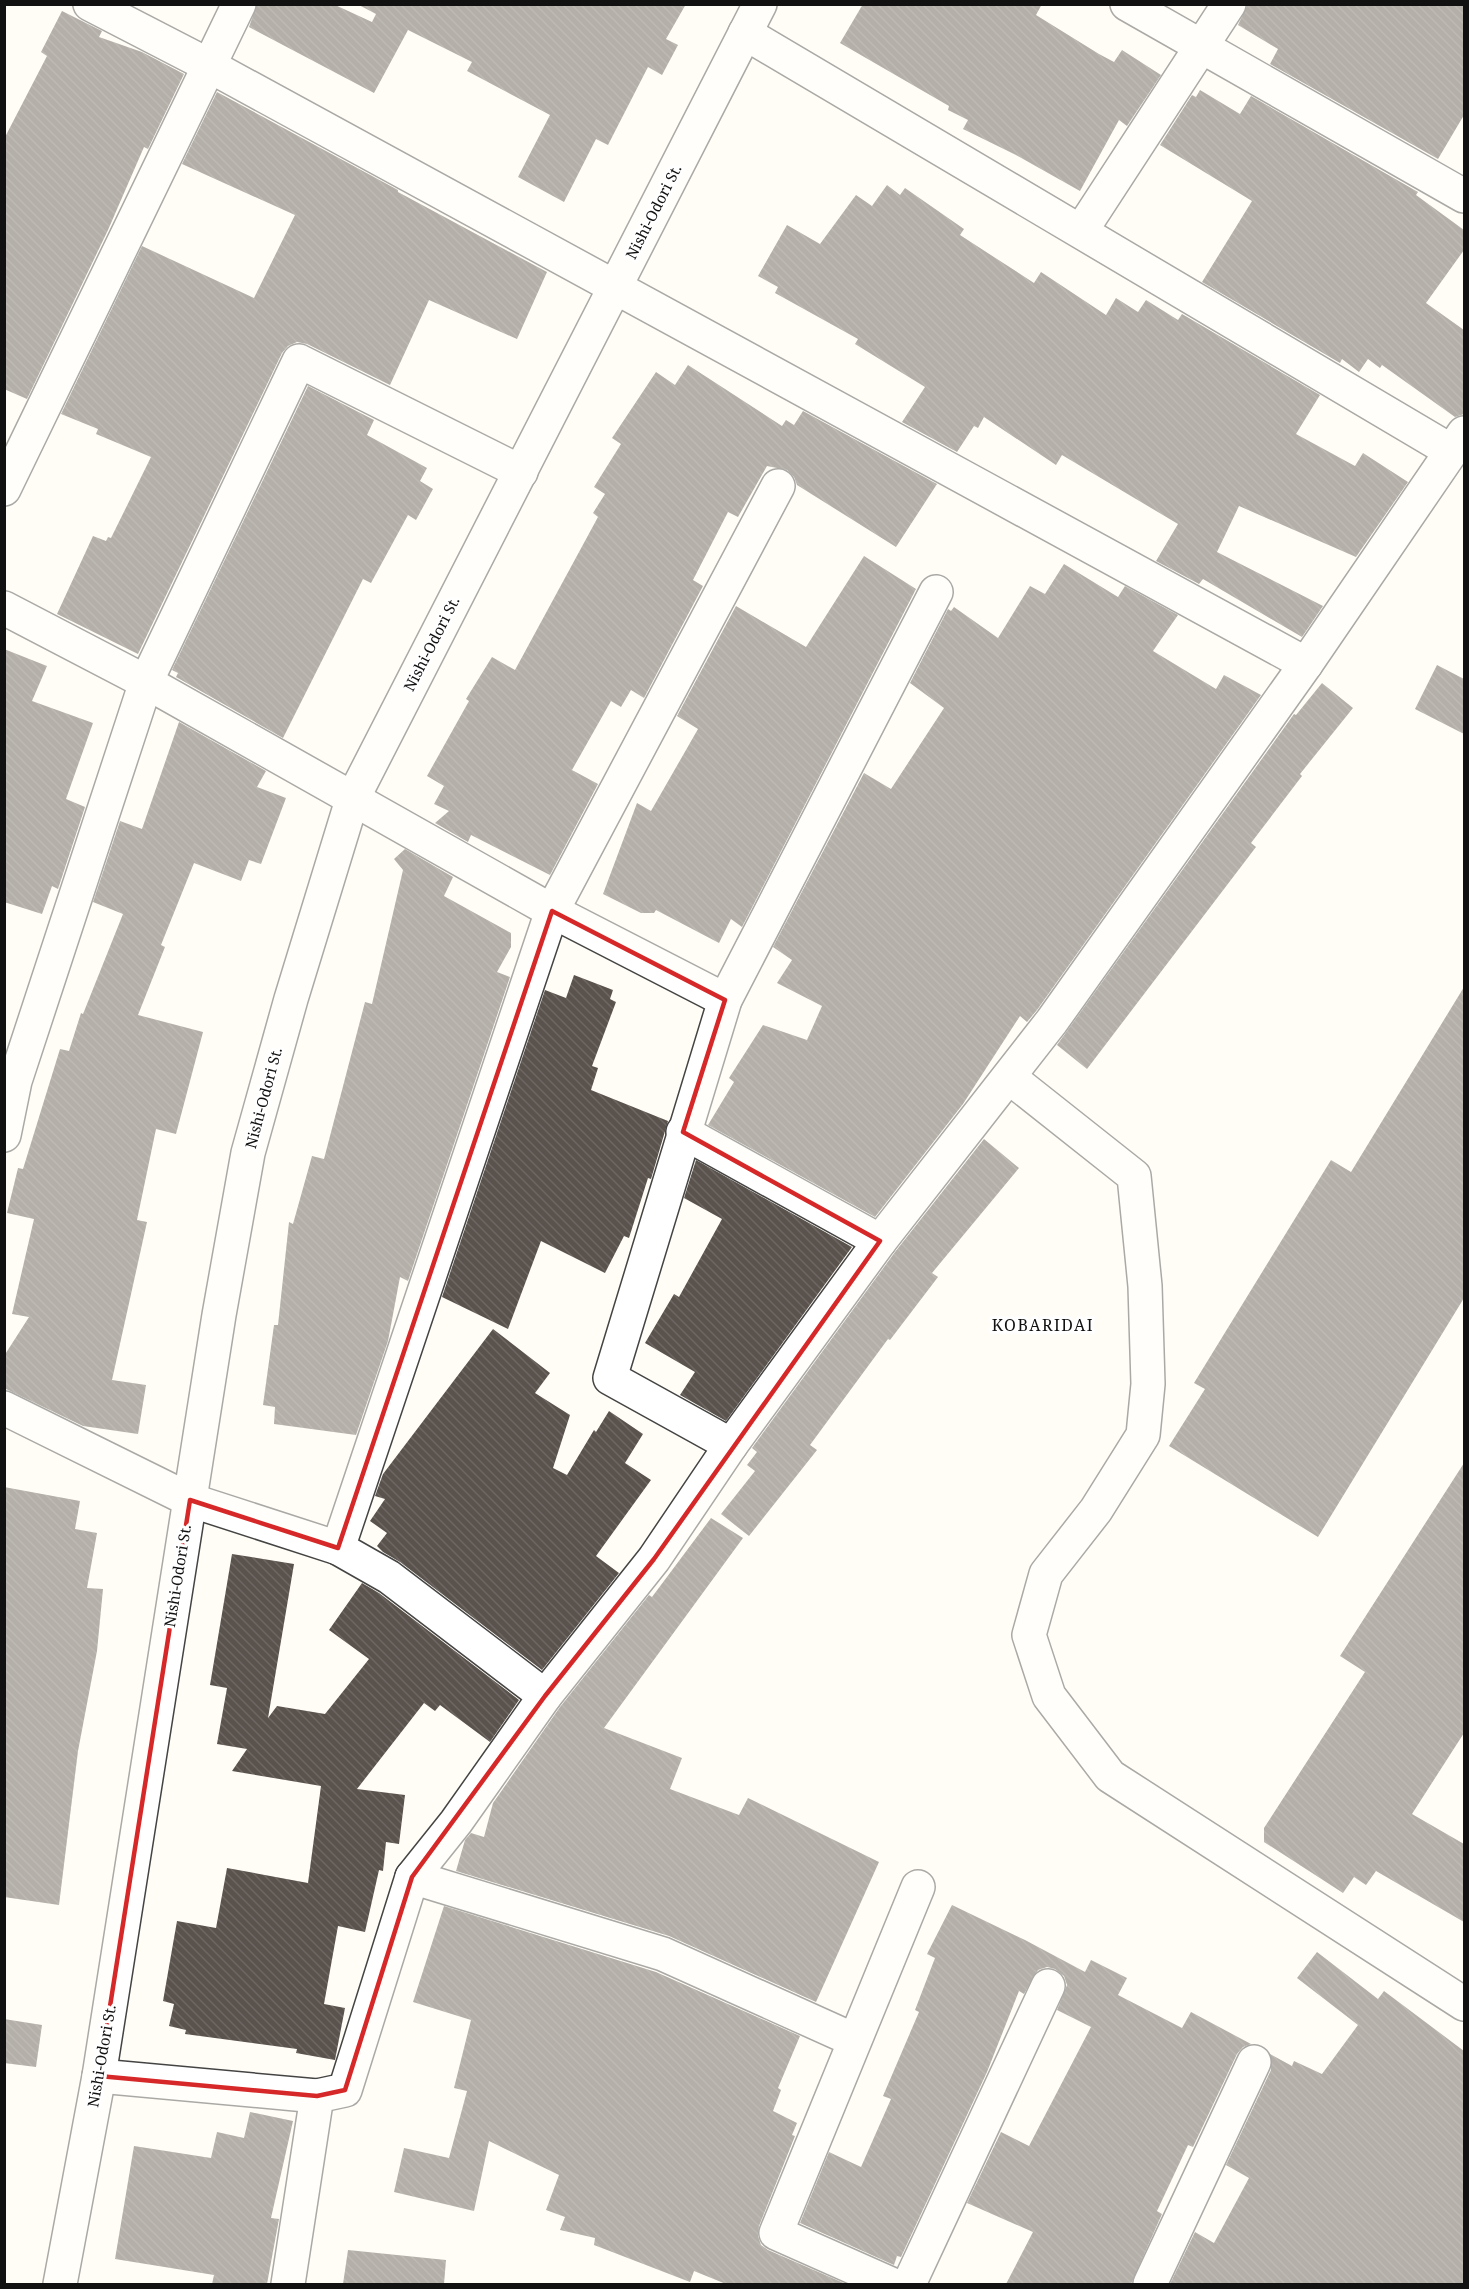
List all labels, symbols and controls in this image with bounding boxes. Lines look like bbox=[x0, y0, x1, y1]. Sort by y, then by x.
street label: Nishi-Odori St. bbox=[621, 161, 686, 262]
street label: Nishi-Odori St. bbox=[399, 593, 464, 694]
street label: Nishi-Odori St. bbox=[240, 1045, 286, 1151]
district label: KOBARIDAI bbox=[992, 1314, 1094, 1336]
street label: Nishi-Odori St. bbox=[159, 1523, 195, 1629]
street label: Nishi-Odori St. bbox=[82, 2003, 120, 2109]

